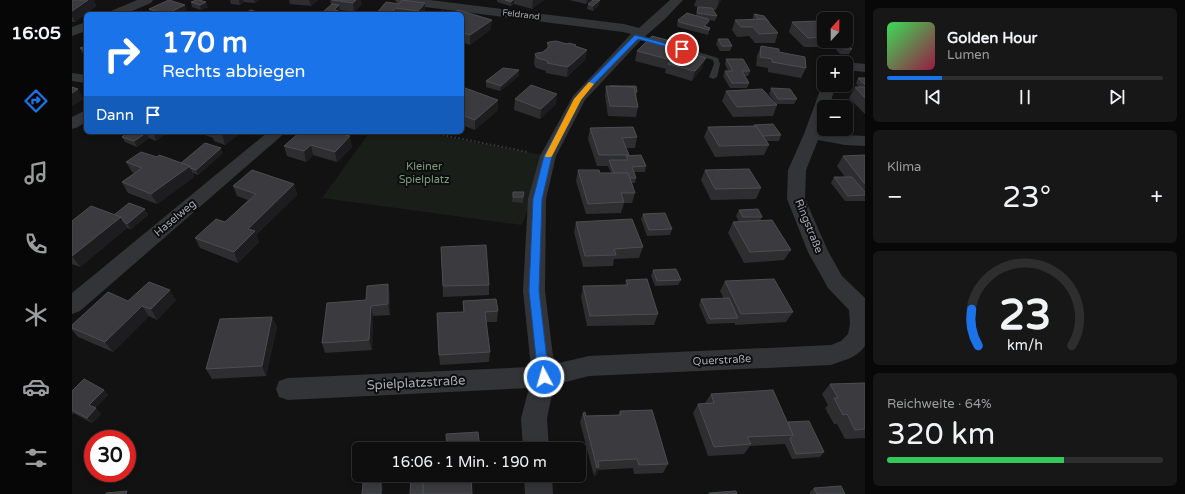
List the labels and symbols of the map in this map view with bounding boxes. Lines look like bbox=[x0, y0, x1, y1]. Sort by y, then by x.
street label: Feldrand bbox=[502, 7, 540, 23]
north arrow bbox=[817, 12, 853, 48]
pin bbox=[665, 32, 699, 66]
park label: Kleiner Spielplatz bbox=[399, 160, 450, 186]
street label: Haselweg bbox=[151, 197, 199, 239]
street label: Ringstraße bbox=[792, 197, 826, 255]
street label: Querstraße bbox=[692, 352, 752, 368]
position arrow bbox=[523, 356, 565, 398]
street label: Spielplatzstraße bbox=[366, 372, 466, 394]
speed limit sign: 30 bbox=[84, 430, 136, 482]

